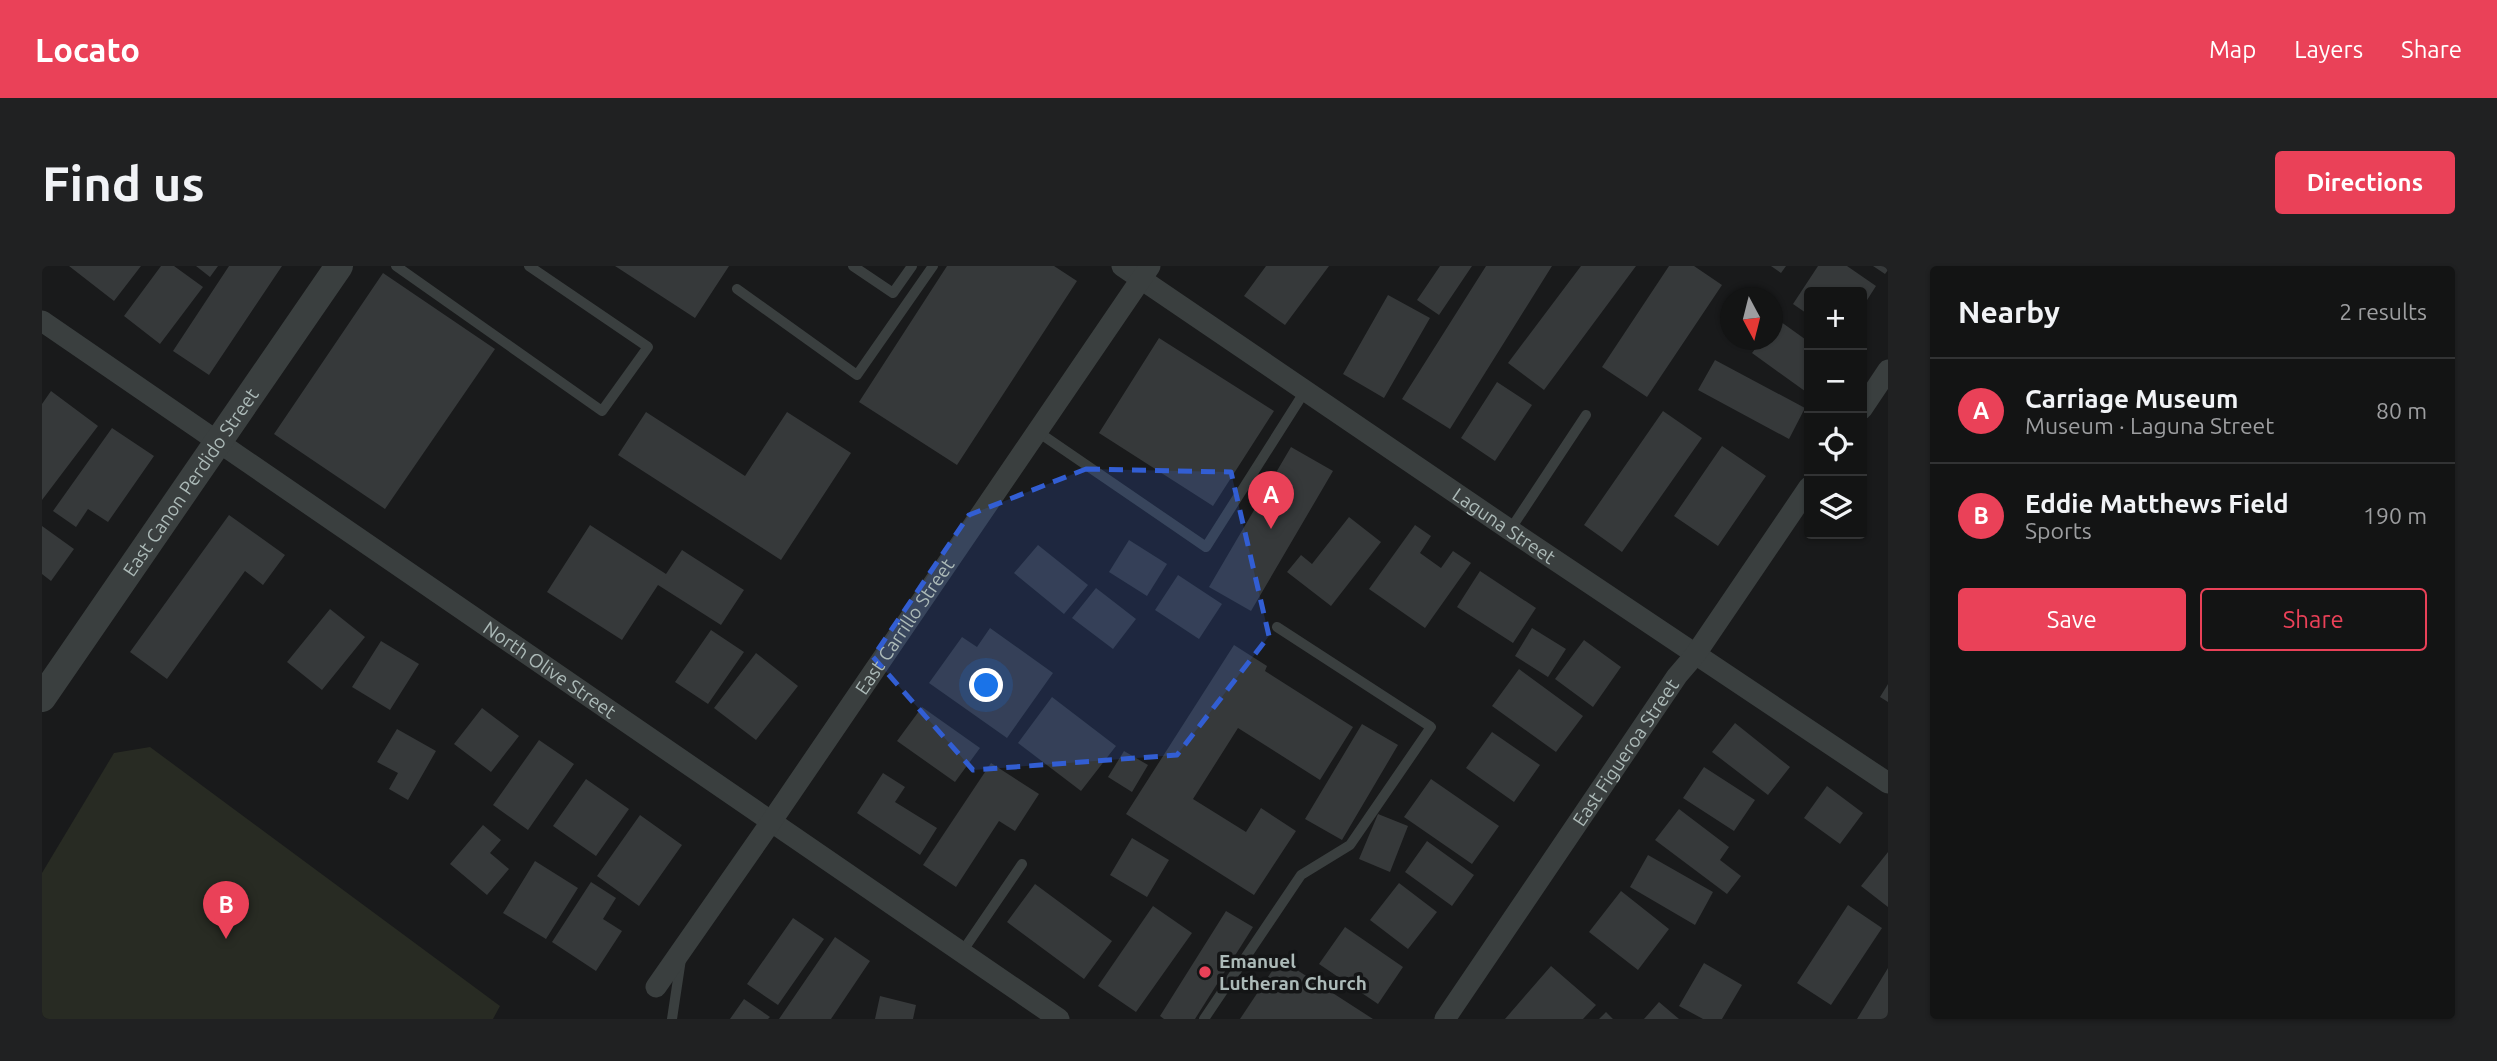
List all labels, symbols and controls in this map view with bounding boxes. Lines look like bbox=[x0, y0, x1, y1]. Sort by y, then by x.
text: Locato bbox=[35, 31, 140, 68]
text: Map bbox=[2209, 36, 2256, 63]
text: Layers bbox=[2294, 36, 2363, 63]
text: Share bbox=[2401, 36, 2462, 63]
button: Directions bbox=[2275, 151, 2455, 214]
text: Find us bbox=[42, 155, 205, 210]
north arrow bbox=[1720, 287, 1783, 350]
map controls bbox=[1804, 287, 1867, 539]
button: + bbox=[1804, 287, 1867, 350]
text: Nearby bbox=[1958, 295, 2060, 329]
text: 2 results bbox=[2339, 299, 2427, 324]
button: − bbox=[1804, 350, 1867, 413]
street label: East Canon Perdido Street bbox=[118, 383, 263, 580]
text: Carriage Museum bbox=[2025, 384, 2238, 413]
text: A bbox=[1973, 398, 1989, 423]
text: 80 m bbox=[2376, 398, 2427, 423]
button: locate bbox=[1804, 413, 1867, 476]
text: Museum · Laguna Street bbox=[2025, 413, 2274, 438]
pin: A bbox=[1248, 471, 1294, 529]
button: layers bbox=[1804, 476, 1867, 539]
street label: Laguna Street bbox=[1448, 483, 1560, 569]
text: Eddie Matthews Field bbox=[2025, 489, 2289, 518]
text: B bbox=[1973, 503, 1989, 528]
text: 190 m bbox=[2363, 503, 2427, 528]
text: Sports bbox=[2025, 518, 2092, 543]
street label: East Carrillo Street bbox=[850, 554, 959, 698]
button: Save bbox=[1958, 588, 2186, 651]
button: Share bbox=[2200, 588, 2427, 651]
street label: North Olive Street bbox=[479, 616, 621, 723]
your location bbox=[969, 668, 1003, 702]
street label: East Figueroa Street bbox=[1568, 674, 1683, 830]
pin: B bbox=[203, 881, 249, 939]
place label: Emanuel Lutheran Church bbox=[1219, 950, 1367, 994]
marker: Emanuel Lutheran Church bbox=[1197, 964, 1213, 980]

